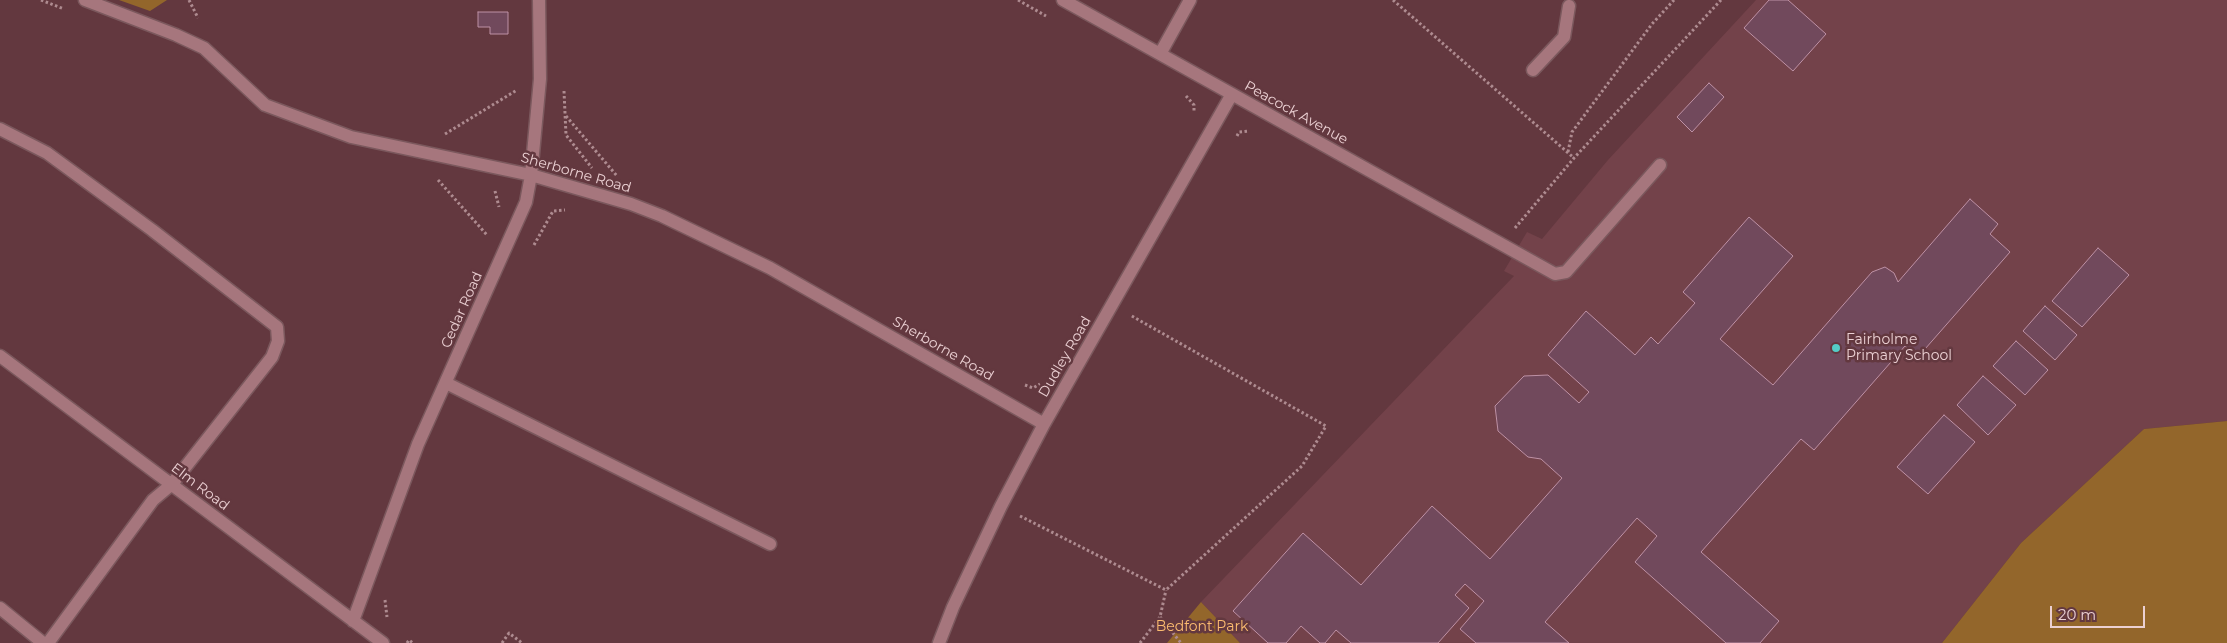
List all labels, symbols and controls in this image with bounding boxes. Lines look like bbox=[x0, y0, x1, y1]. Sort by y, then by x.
street label: Peacock Avenue bbox=[1241, 78, 1351, 148]
street label: Sherborne Road bbox=[519, 149, 633, 197]
street label: Cedar Road bbox=[438, 269, 486, 351]
street label: Sherborne Road bbox=[889, 313, 997, 385]
street label: Dudley Road bbox=[1035, 314, 1095, 400]
place label: Fairholme Primary School bbox=[1846, 332, 1952, 364]
marker: Fairholme Primary School bbox=[1830, 342, 1842, 354]
street label: Elm Road bbox=[168, 460, 232, 514]
scale bar bbox=[2052, 596, 2147, 628]
text: 20 m bbox=[2058, 605, 2096, 624]
park label: Bedfont Park bbox=[1156, 619, 1248, 635]

